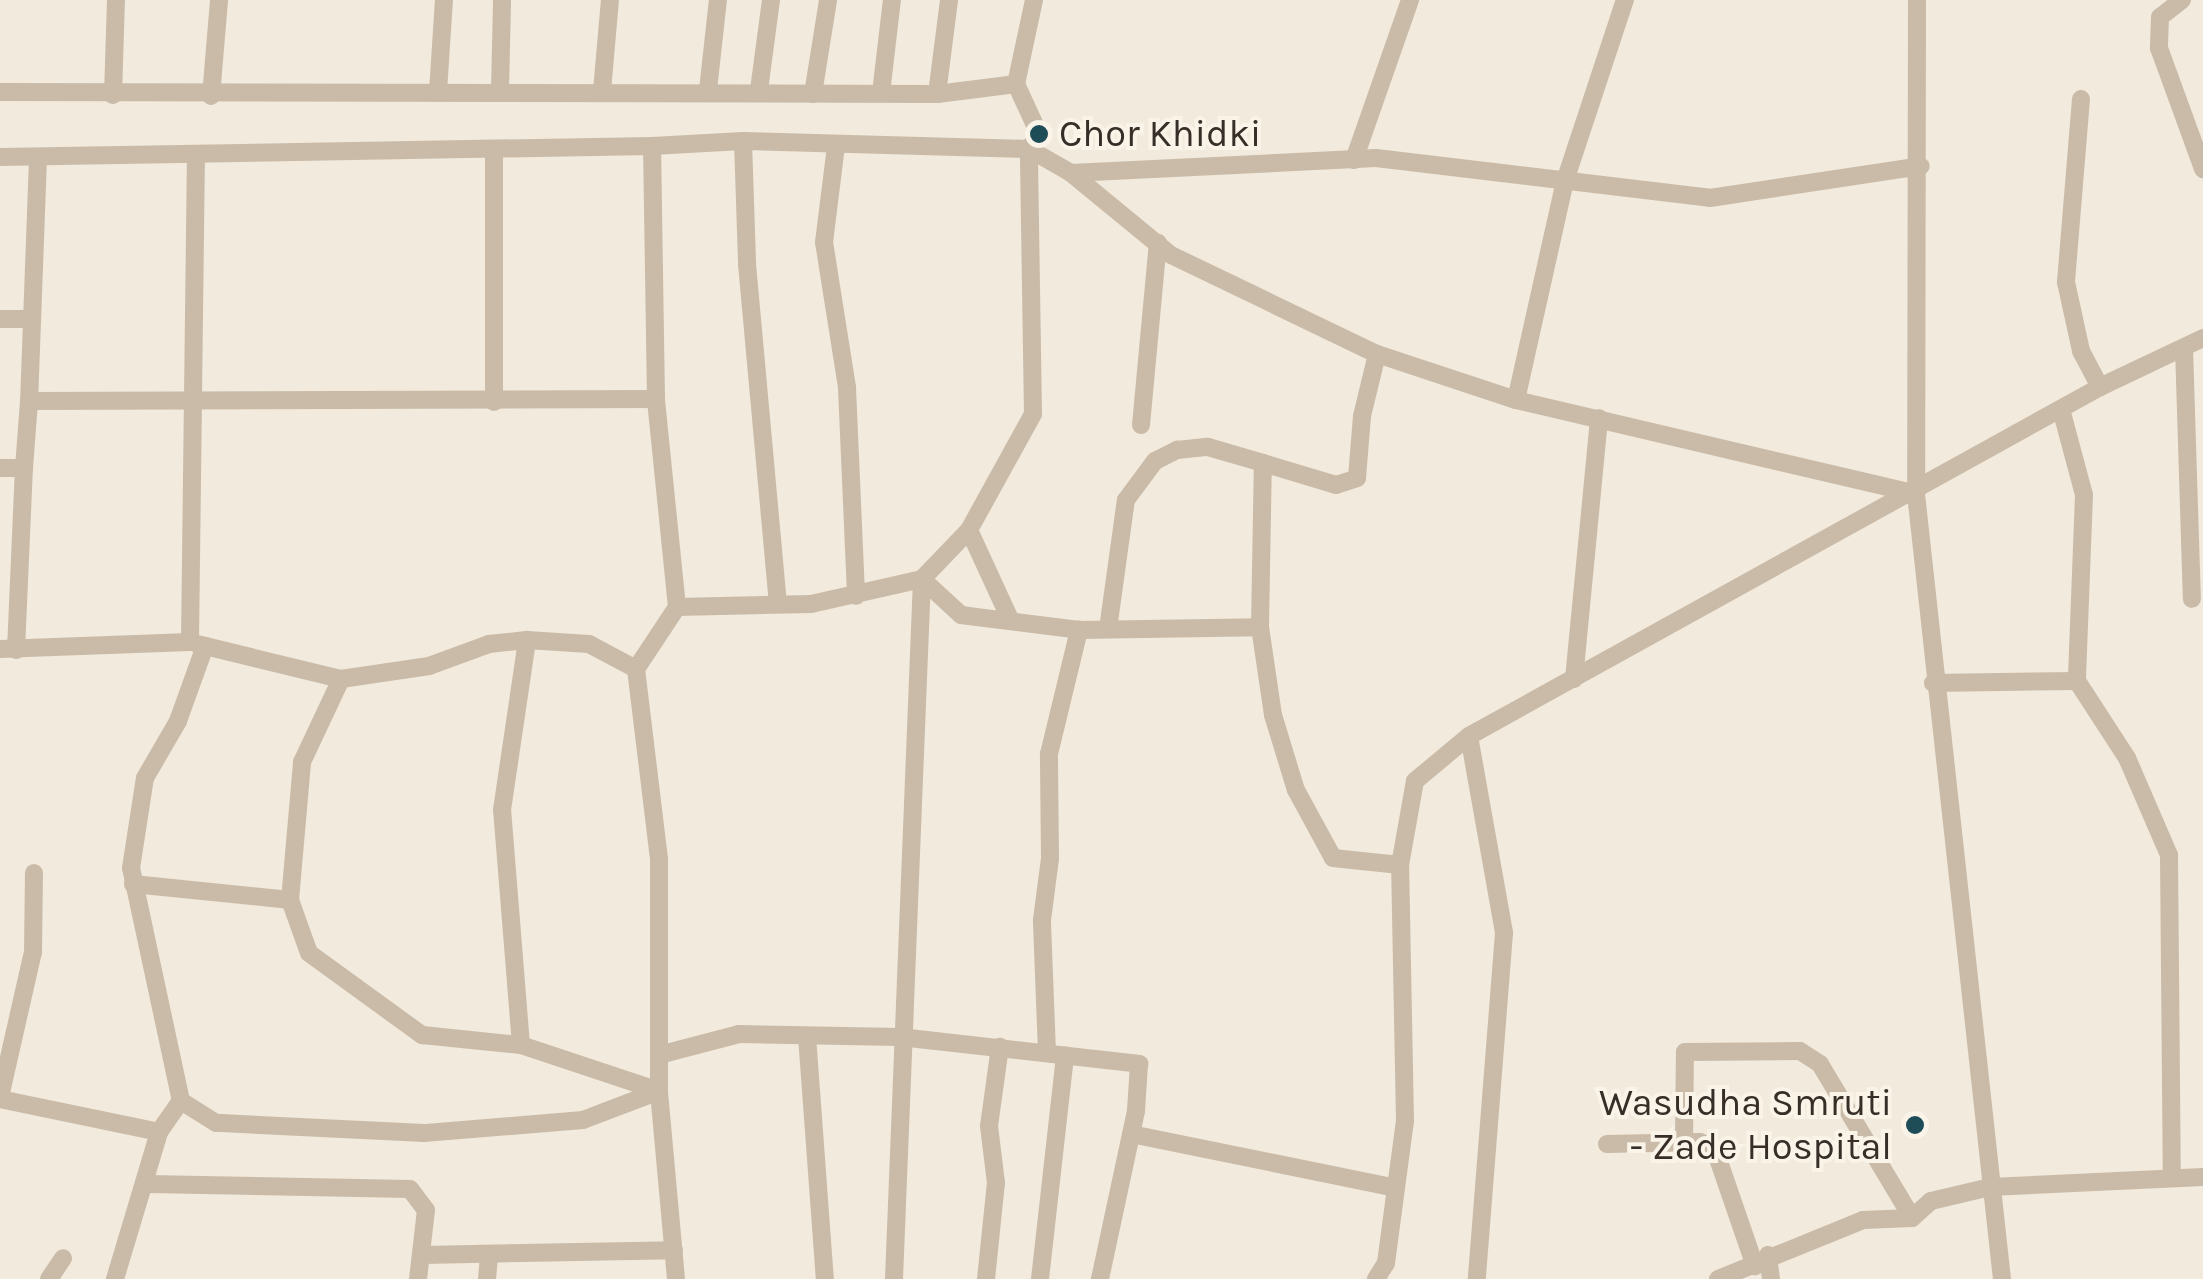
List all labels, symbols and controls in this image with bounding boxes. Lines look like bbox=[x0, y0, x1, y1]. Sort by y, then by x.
place label: Chor Khidki bbox=[1059, 111, 1261, 157]
marker: Chor Khidki bbox=[1028, 123, 1050, 145]
place label: Wasudha Smruti - Zade Hospital bbox=[1599, 1080, 1892, 1170]
marker: Wasudha Smruti - Zade Hospital bbox=[1902, 1112, 1928, 1138]

